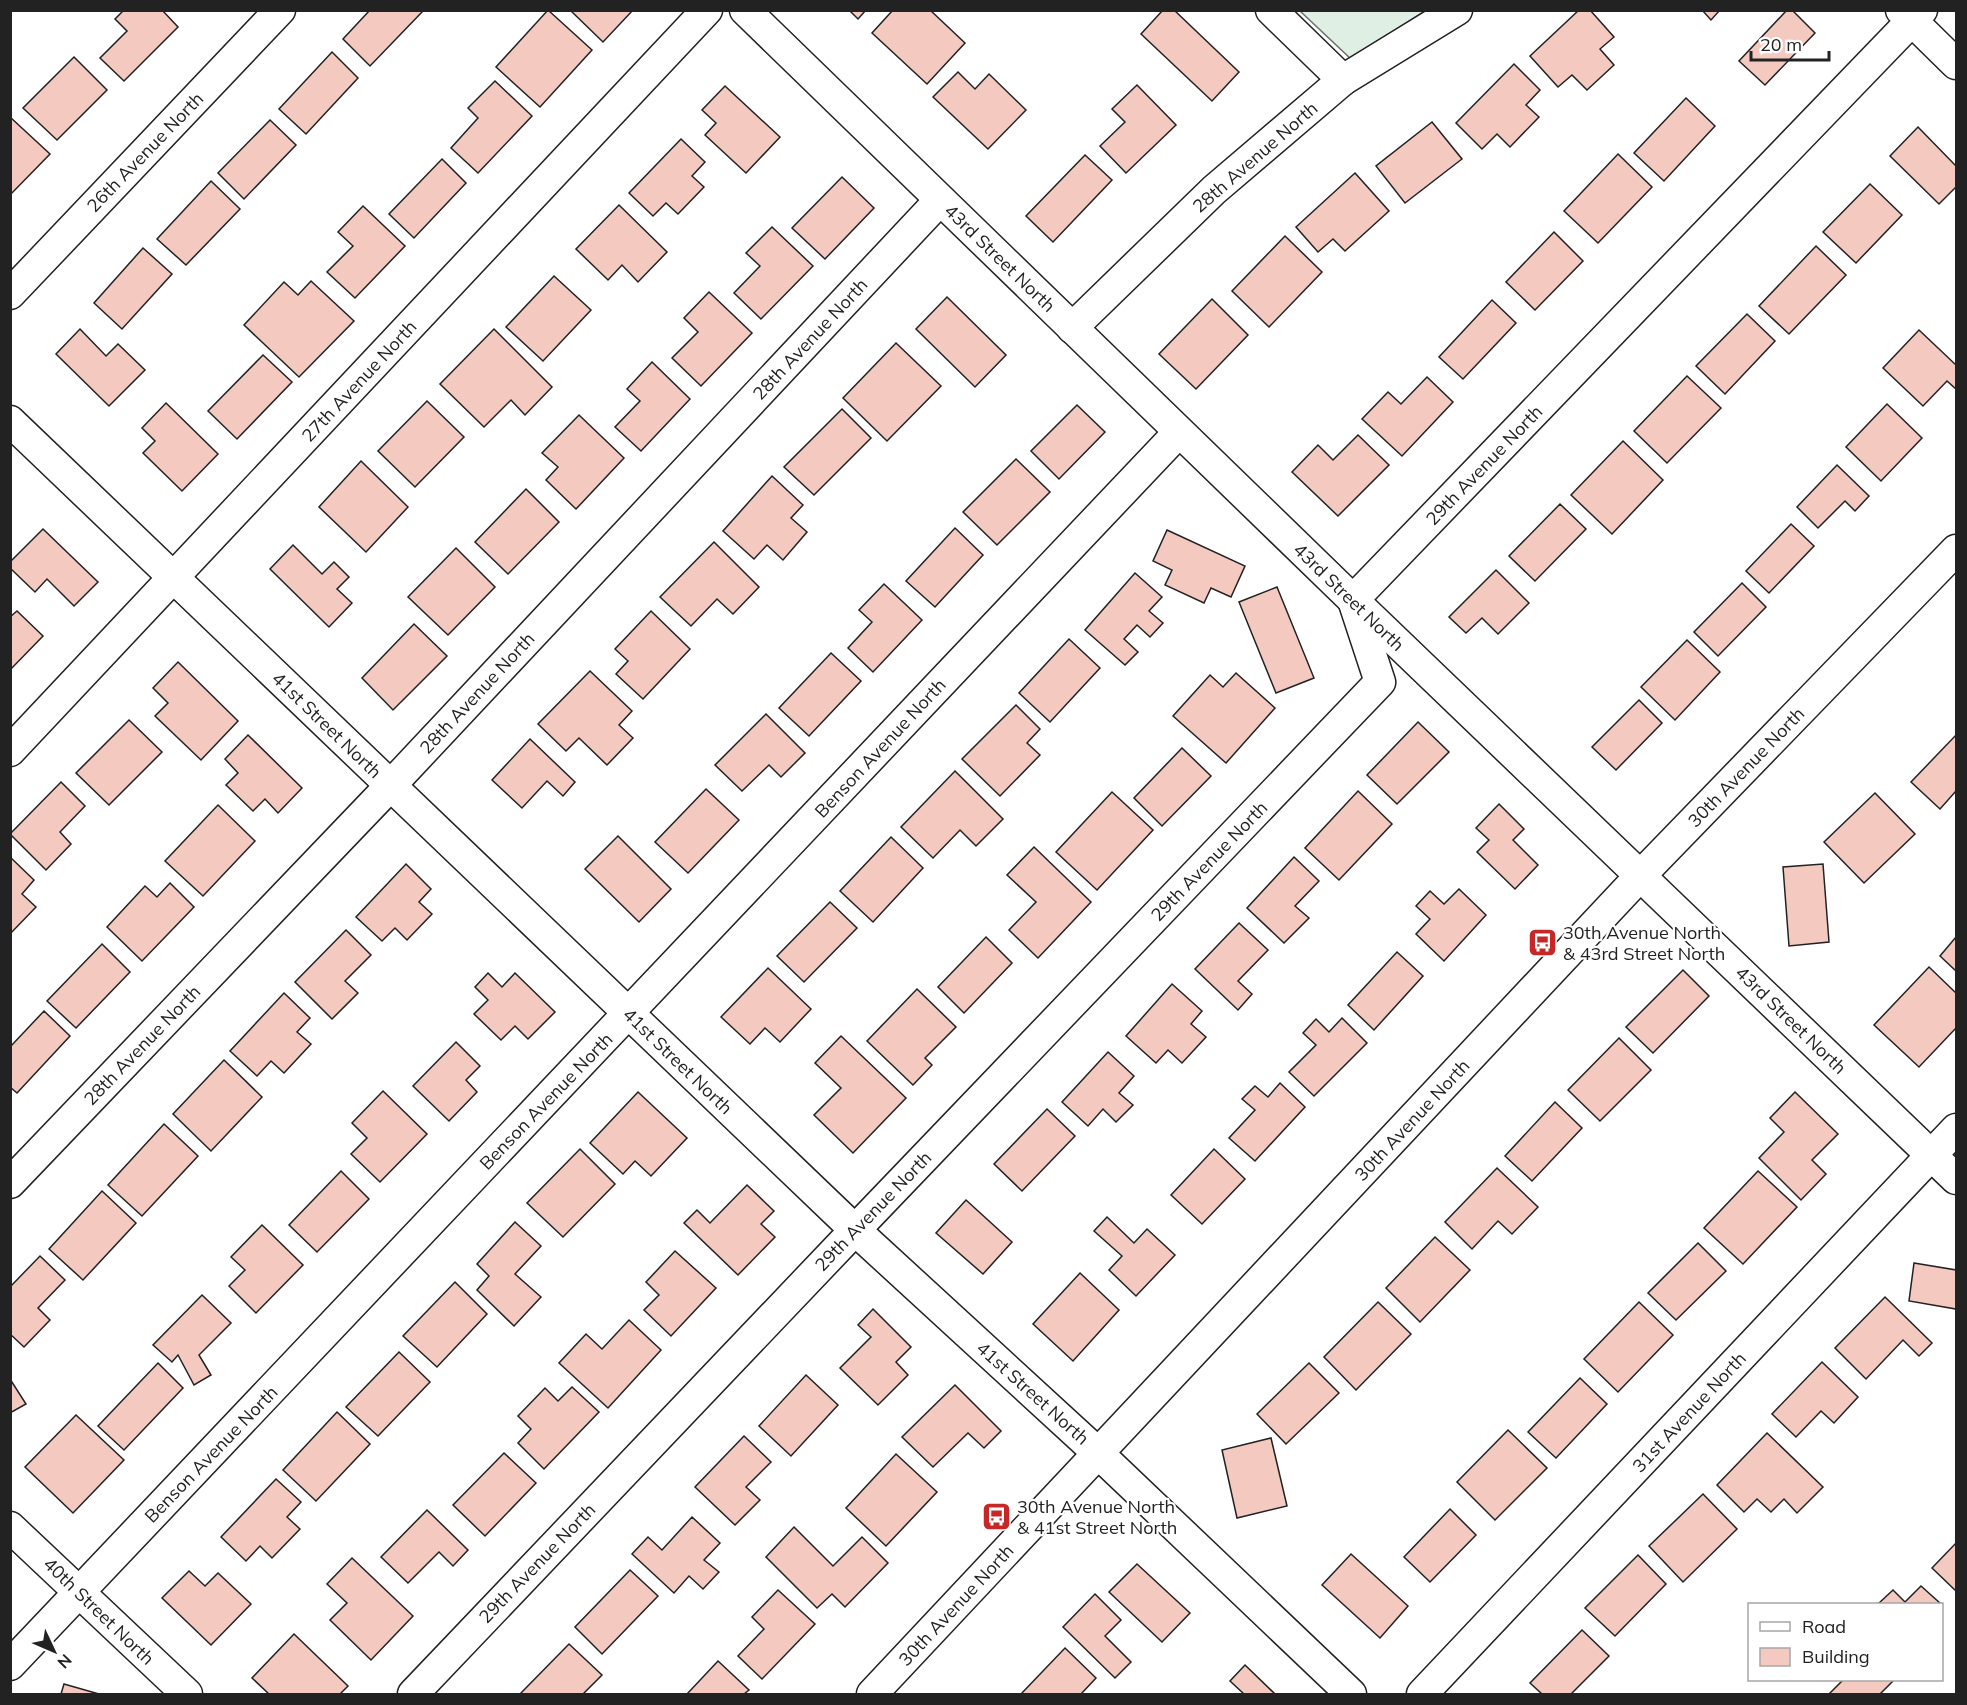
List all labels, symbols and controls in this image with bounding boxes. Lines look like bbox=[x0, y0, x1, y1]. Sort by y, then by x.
scale bar bbox=[1751, 24, 1829, 62]
text: 20 m bbox=[1760, 33, 1802, 56]
street label: 26th Avenue North bbox=[82, 87, 208, 217]
street label: 28th Avenue North bbox=[1188, 96, 1322, 218]
street label: 43rd Street North bbox=[940, 199, 1060, 317]
street label: 28th Avenue North bbox=[748, 273, 872, 405]
street label: 27th Avenue North bbox=[297, 315, 421, 447]
street label: 29th Avenue North bbox=[1421, 400, 1547, 530]
street label: 43rd Street North bbox=[1289, 538, 1409, 656]
street label: 28th Avenue North bbox=[415, 627, 539, 759]
street label: 41st Street North bbox=[267, 667, 387, 783]
street label: Benson Avenue North bbox=[810, 674, 950, 822]
street label: 30th Avenue North bbox=[1683, 702, 1809, 832]
street label: 29th Avenue North bbox=[1146, 796, 1272, 926]
place label: 30th Avenue North & 43rd Street North bbox=[1563, 921, 1725, 965]
bus stop icon: 30th Avenue North & 43rd Street North bbox=[1526, 926, 1558, 958]
street label: 43rd Street North bbox=[1731, 961, 1851, 1079]
street label: 28th Avenue North bbox=[79, 980, 205, 1110]
street label: 41st Street North bbox=[618, 1003, 738, 1119]
street label: Benson Avenue North bbox=[475, 1028, 617, 1174]
street label: 30th Avenue North bbox=[1350, 1054, 1474, 1186]
street label: 29th Avenue North bbox=[810, 1146, 936, 1276]
street label: 41st Street North bbox=[972, 1336, 1094, 1450]
street label: 31st Avenue North bbox=[1627, 1347, 1751, 1477]
street label: Benson Avenue North bbox=[140, 1381, 282, 1527]
place label: 30th Avenue North & 41st Street North bbox=[1017, 1495, 1177, 1539]
street label: 29th Avenue North bbox=[474, 1498, 600, 1628]
bus stop icon: 30th Avenue North & 41st Street North bbox=[980, 1500, 1012, 1532]
street label: 30th Avenue North bbox=[894, 1539, 1018, 1671]
street label: 40th Street North bbox=[39, 1553, 159, 1669]
legend bbox=[1748, 1603, 1943, 1681]
text: Road bbox=[1802, 1615, 1846, 1638]
north arrow bbox=[24, 1621, 84, 1681]
text: Building bbox=[1802, 1645, 1870, 1668]

